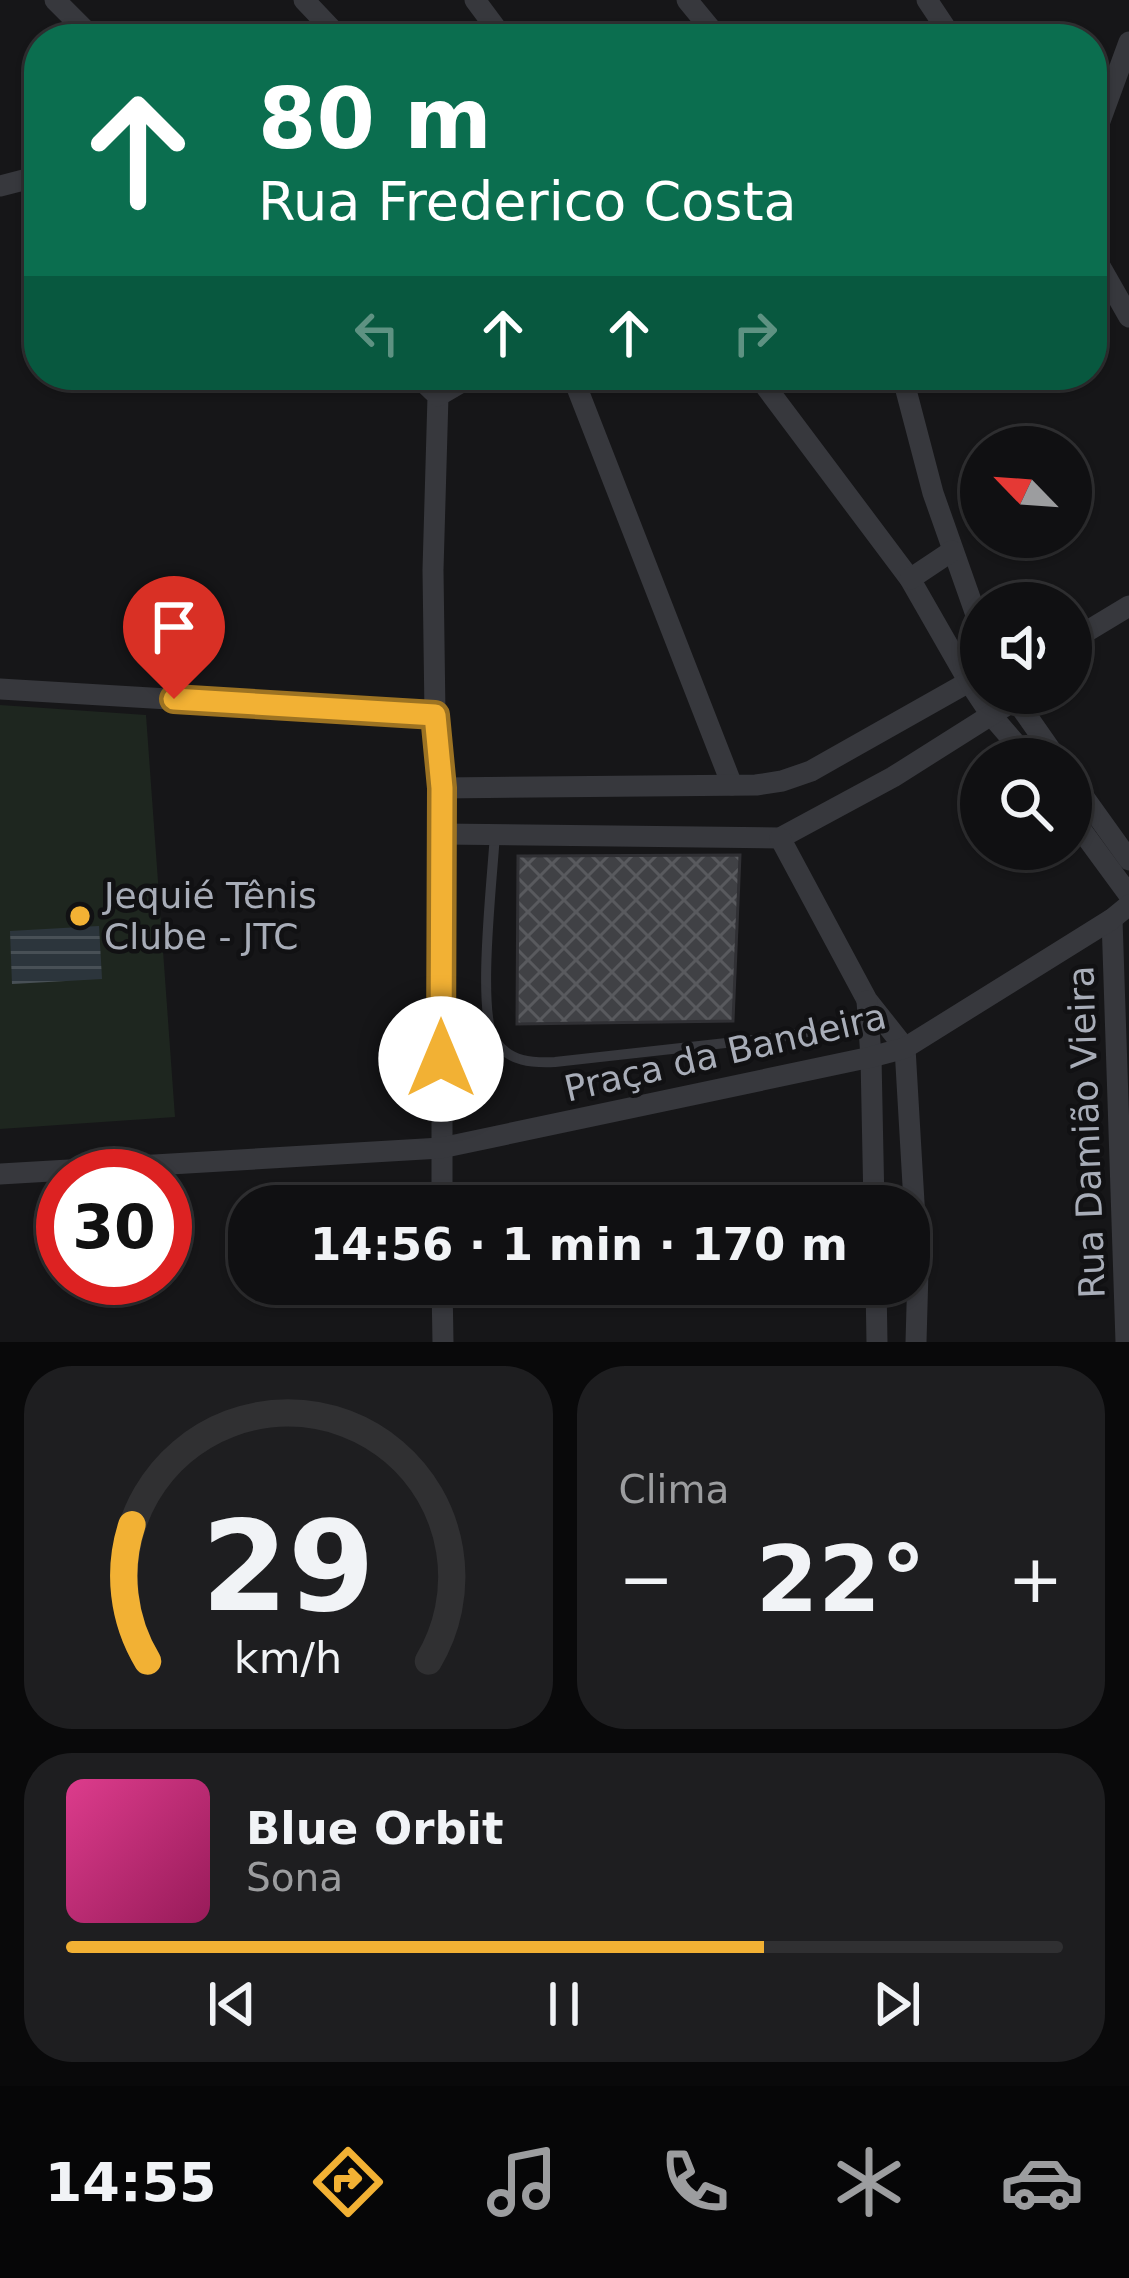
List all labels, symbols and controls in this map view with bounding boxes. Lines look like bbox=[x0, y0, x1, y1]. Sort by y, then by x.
text: 80 m bbox=[258, 70, 492, 168]
icon: ahead bbox=[60, 72, 216, 228]
text: Rua Frederico Costa bbox=[258, 170, 797, 233]
icon: left bbox=[344, 300, 410, 366]
icon: ahead bbox=[470, 300, 536, 366]
icon: ahead bbox=[596, 300, 662, 366]
icon: right bbox=[722, 300, 788, 366]
north arrow bbox=[960, 426, 1092, 558]
map controls bbox=[960, 426, 1092, 870]
pin bbox=[123, 576, 225, 699]
button: sound bbox=[960, 582, 1092, 714]
icon: arrive bbox=[141, 594, 207, 660]
button: search bbox=[960, 738, 1092, 870]
place label: Jequié Tênis Clube - JTC bbox=[102, 875, 317, 957]
marker: Jequié Tênis Clube - JTC bbox=[67, 903, 93, 929]
street label: Rua Damião Vieira bbox=[1060, 965, 1113, 1299]
position arrow bbox=[378, 996, 504, 1122]
street label: Praça da Bandeira bbox=[560, 996, 890, 1109]
speed limit sign: 30 bbox=[36, 1149, 192, 1305]
text: 14:56 · 1 min · 170 m bbox=[310, 1218, 848, 1271]
text: Clima bbox=[619, 1467, 729, 1512]
text: 29 bbox=[201, 1494, 375, 1639]
text: 22° bbox=[756, 1527, 926, 1632]
text: − bbox=[619, 1541, 674, 1618]
text: + bbox=[1008, 1541, 1063, 1618]
text: km/h bbox=[234, 1632, 342, 1682]
text: Blue Orbit bbox=[246, 1802, 504, 1855]
text: Sona bbox=[246, 1855, 343, 1900]
icon: previous bbox=[199, 1971, 265, 2037]
icon: pause bbox=[531, 1971, 597, 2037]
icon: next bbox=[864, 1971, 930, 2037]
icon: directions bbox=[306, 2140, 390, 2224]
icon: music bbox=[480, 2140, 564, 2224]
icon: phone bbox=[653, 2140, 737, 2224]
icon: climate bbox=[827, 2140, 911, 2224]
icon: car bbox=[1000, 2140, 1084, 2224]
text: 14:55 bbox=[45, 2151, 217, 2214]

